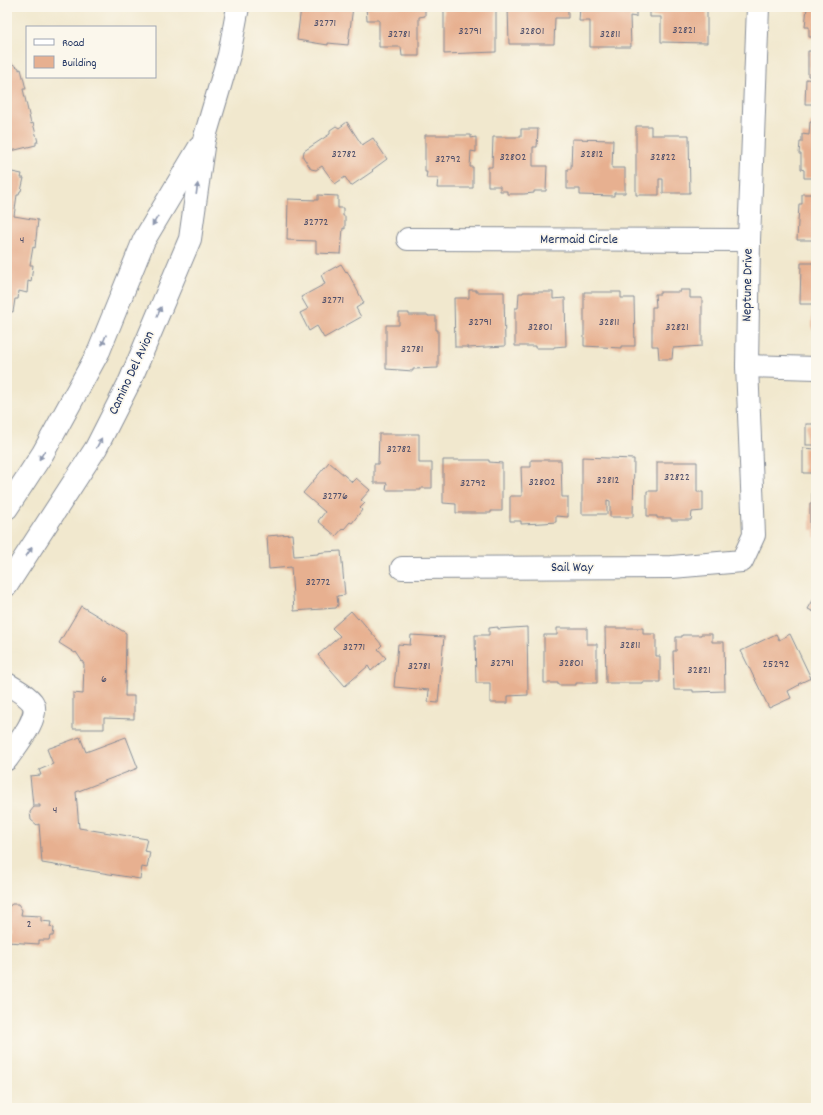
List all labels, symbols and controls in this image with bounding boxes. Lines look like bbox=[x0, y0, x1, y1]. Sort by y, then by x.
house number: 32771 bbox=[314, 15, 336, 32]
house number: 32821 bbox=[672, 22, 696, 39]
house number: 32791 bbox=[458, 23, 482, 40]
house number: 32801 bbox=[520, 23, 544, 40]
legend bbox=[26, 26, 156, 78]
house number: 32781 bbox=[388, 26, 410, 43]
house number: 32811 bbox=[600, 26, 620, 43]
text: Road bbox=[62, 35, 84, 52]
text: Building bbox=[62, 55, 97, 72]
house number: 32782 bbox=[331, 146, 357, 163]
house number: 32812 bbox=[580, 146, 604, 163]
house number: 32802 bbox=[499, 149, 527, 166]
house number: 32822 bbox=[650, 149, 676, 166]
house number: 32792 bbox=[435, 151, 461, 168]
one-way arrow bbox=[194, 183, 200, 195]
house number: 32772 bbox=[303, 214, 329, 231]
one-way arrow bbox=[151, 216, 159, 226]
street label: Mermaid Circle bbox=[540, 230, 618, 250]
house number: 4 bbox=[20, 232, 25, 249]
street label: Neptune Drive bbox=[737, 248, 759, 322]
house number: 32771 bbox=[322, 292, 344, 309]
one-way arrow bbox=[157, 306, 163, 318]
house number: 32791 bbox=[468, 314, 492, 331]
house number: 32811 bbox=[599, 314, 619, 331]
house number: 32801 bbox=[528, 319, 552, 336]
house number: 32821 bbox=[665, 319, 689, 336]
street label: Camino Del Avion bbox=[104, 328, 160, 418]
one-way arrow bbox=[100, 335, 106, 347]
house number: 32781 bbox=[401, 341, 423, 358]
one-way arrow bbox=[95, 437, 102, 449]
house number: 32782 bbox=[386, 441, 412, 458]
one-way arrow bbox=[38, 449, 45, 461]
house number: 32822 bbox=[664, 469, 690, 486]
house number: 32812 bbox=[596, 472, 620, 489]
house number: 32802 bbox=[528, 474, 556, 491]
house number: 32792 bbox=[460, 475, 486, 492]
house number: 32776 bbox=[322, 488, 348, 505]
one-way arrow bbox=[25, 547, 33, 558]
street label: Sail Way bbox=[551, 558, 593, 578]
house number: 32772 bbox=[305, 574, 331, 591]
house number: 32811 bbox=[620, 637, 640, 654]
house number: 32771 bbox=[343, 639, 365, 656]
house number: 32791 bbox=[490, 655, 514, 672]
house number: 32801 bbox=[559, 655, 583, 672]
house number: 25292 bbox=[763, 656, 789, 673]
house number: 32781 bbox=[408, 658, 430, 675]
house number: 32821 bbox=[687, 662, 711, 679]
house number: 6 bbox=[101, 671, 107, 688]
house number: 4 bbox=[53, 802, 58, 819]
house number: 2 bbox=[26, 916, 32, 933]

